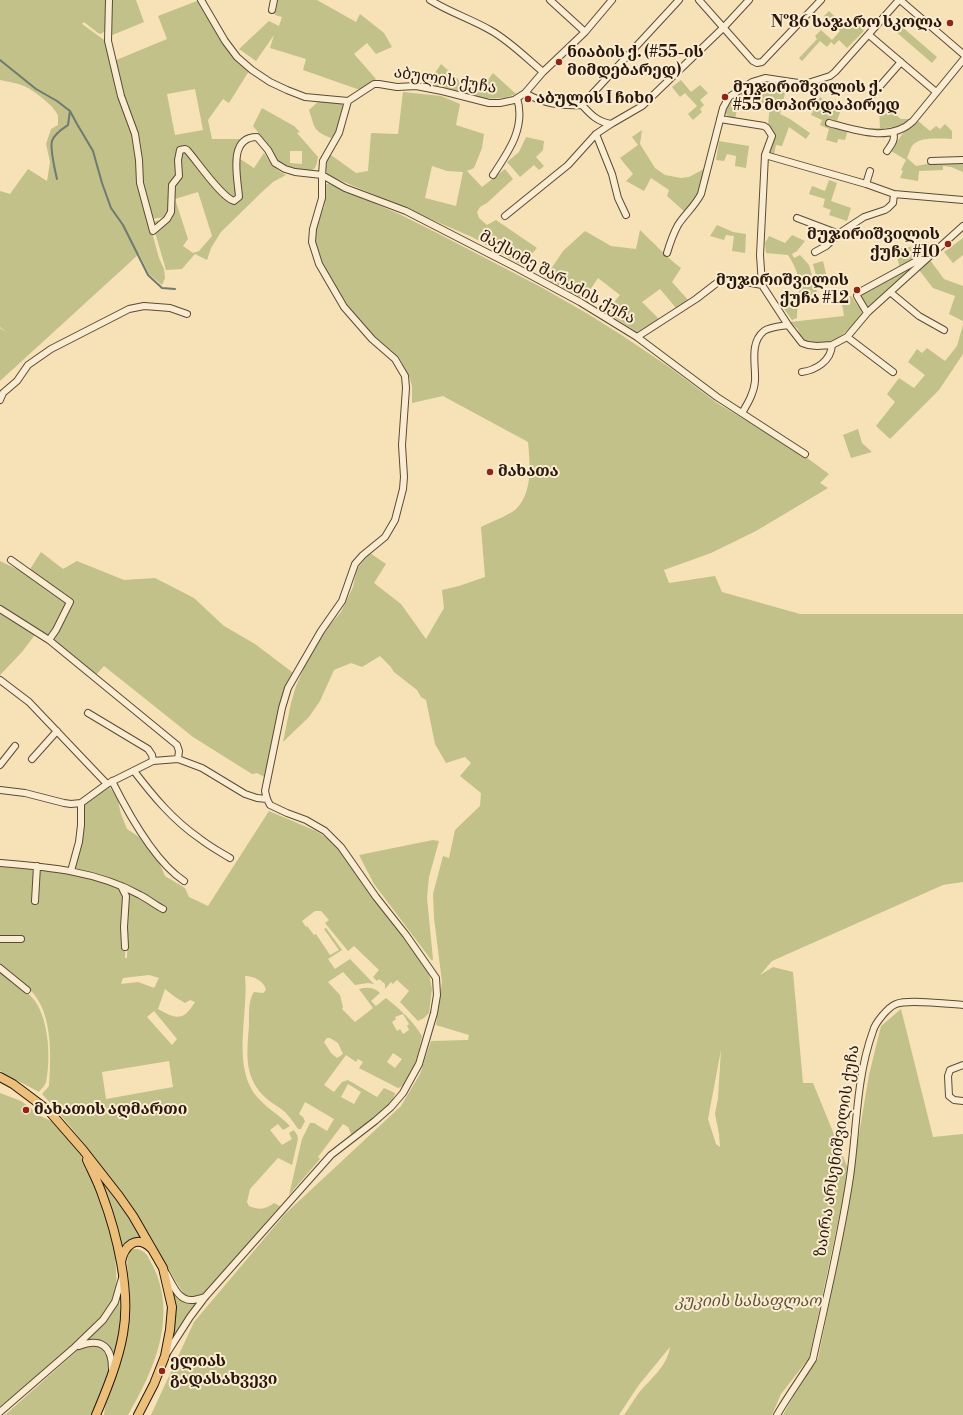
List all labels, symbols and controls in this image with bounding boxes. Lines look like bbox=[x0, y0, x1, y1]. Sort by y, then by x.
place label: №86 საჯარო სკოლა bbox=[771, 13, 942, 33]
marker: №86 საჯარო სკოლა bbox=[945, 18, 955, 28]
place label: ნიაბის ქ. (#55-ის მიმდებარედ) bbox=[567, 43, 704, 81]
marker: ნიაბის ქ. (#55-ის მიმდებარედ) bbox=[554, 57, 564, 67]
street label: აბულის ქუჩა bbox=[392, 63, 498, 99]
place label: მუჯირიშვილის ქ. #55 მოპირდაპირედ bbox=[733, 78, 900, 116]
place label: აბულის I ჩიხი bbox=[536, 89, 654, 109]
marker: მუჯირიშვილის ქ. #55 მოპირდაპირედ bbox=[720, 92, 730, 102]
marker: აბულის I ჩიხი bbox=[523, 94, 533, 104]
place label: მუჯირიშვილის ქუჩა #10 bbox=[807, 225, 940, 263]
street label: მაქსიმე შარაძის ქუჩა bbox=[476, 227, 638, 329]
marker: მუჯირიშვილის ქუჩა #10 bbox=[943, 239, 953, 249]
place label: მუჯირიშვილის ქუჩა #12 bbox=[716, 271, 849, 309]
marker: მუჯირიშვილის ქუჩა #12 bbox=[852, 285, 862, 295]
place label: მახათა bbox=[498, 462, 559, 482]
marker: მახათა bbox=[485, 467, 495, 477]
street label: ზაირა არსენიშვილის ქუჩა bbox=[812, 1044, 864, 1258]
place label: მახათის აღმართი bbox=[34, 1100, 187, 1120]
marker: მახათის აღმართი bbox=[21, 1105, 31, 1115]
park label: კუკიის სასაფლაო bbox=[675, 1292, 821, 1312]
place label: ელიას გადასახვევი bbox=[170, 1352, 277, 1390]
marker: ელიას გადასახვევი bbox=[157, 1366, 167, 1376]

